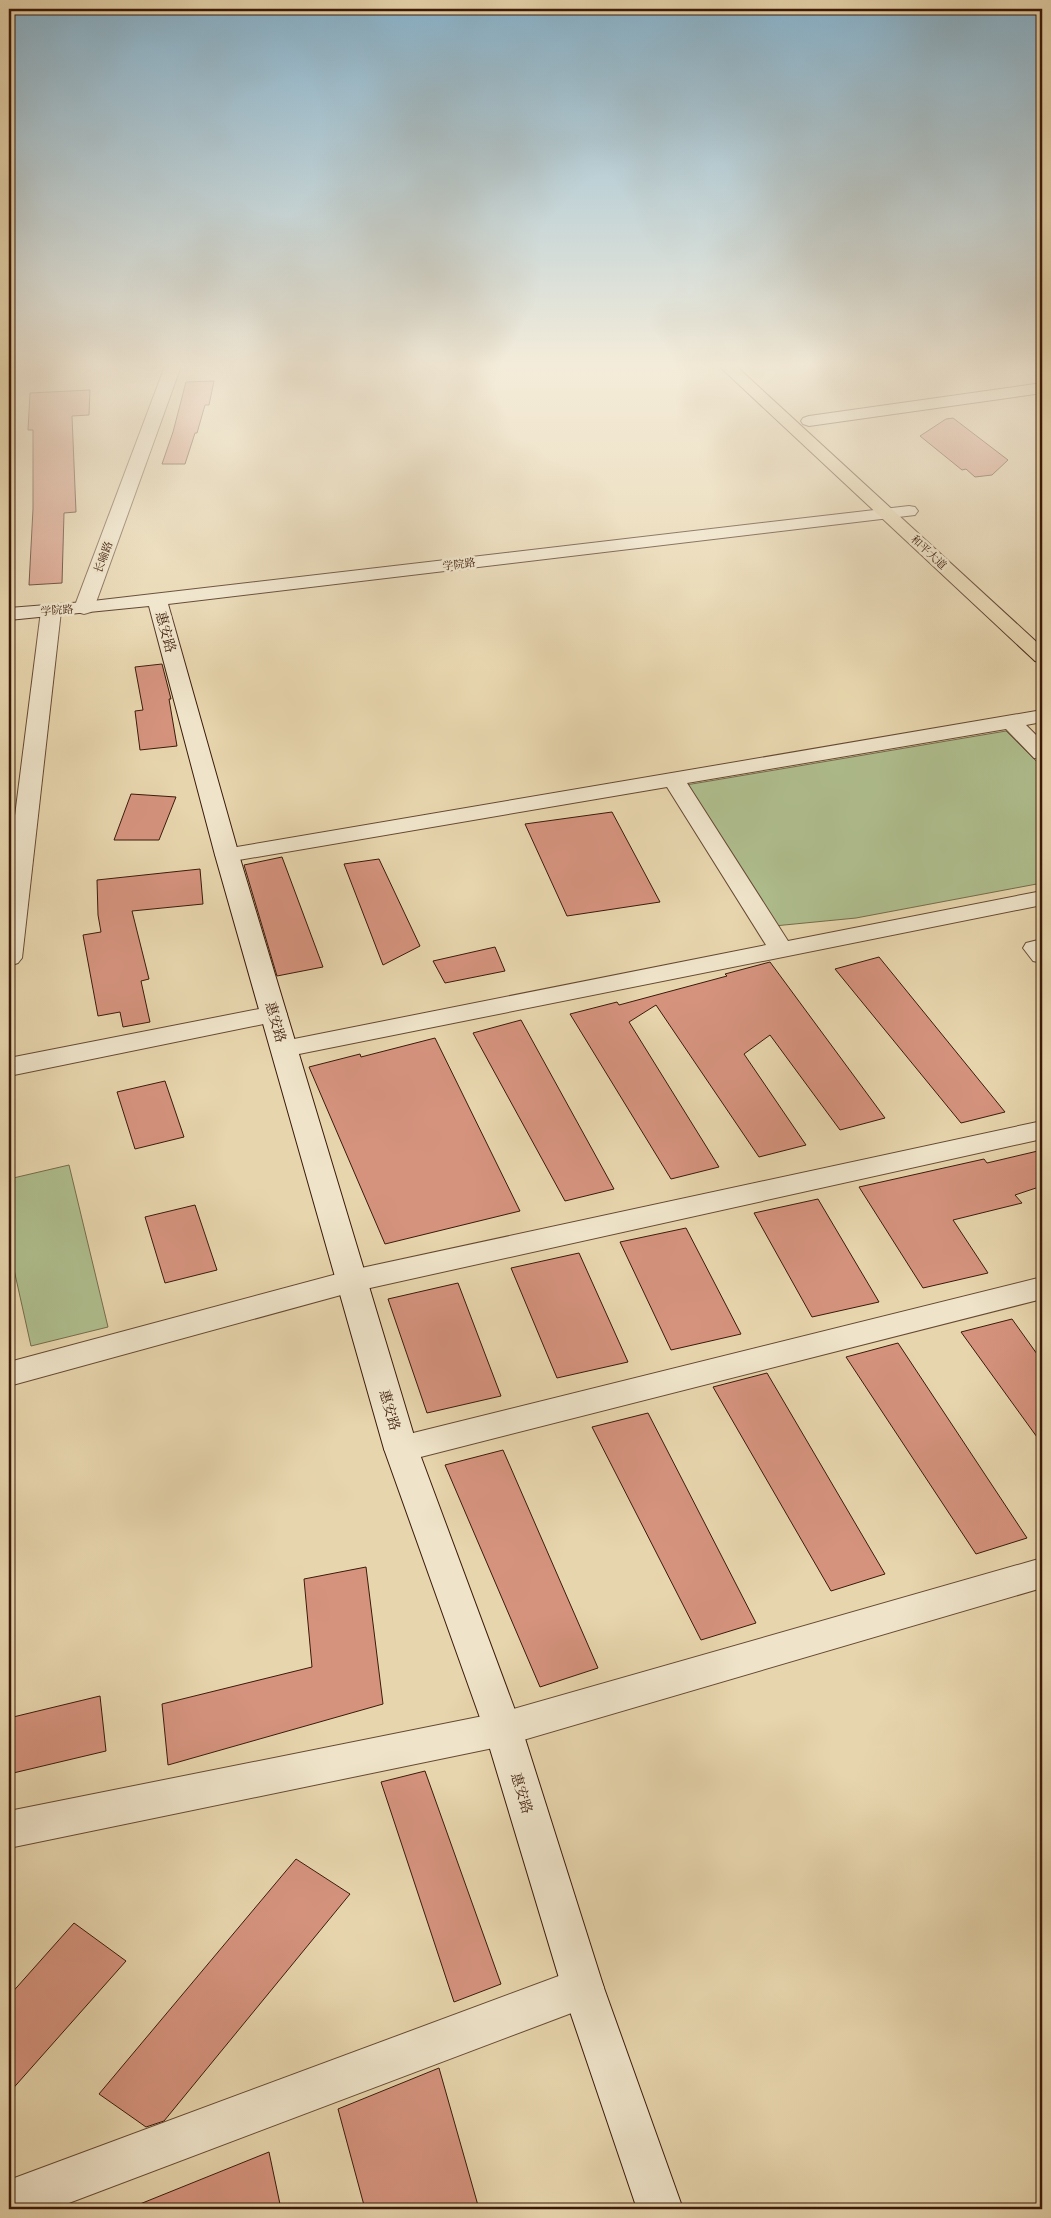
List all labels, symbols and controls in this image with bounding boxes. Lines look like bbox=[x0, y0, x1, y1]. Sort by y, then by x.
street label: 和平大道 bbox=[908, 533, 949, 572]
street label: 长喻路 bbox=[92, 539, 115, 575]
street label: 学院路 bbox=[442, 556, 476, 573]
street label: 学院路 bbox=[40, 603, 74, 618]
street label: 惠安路 bbox=[153, 610, 178, 654]
street label: 惠安路 bbox=[263, 1000, 289, 1044]
street label: 惠安路 bbox=[377, 1388, 403, 1432]
street label: 惠安路 bbox=[508, 1771, 535, 1815]

